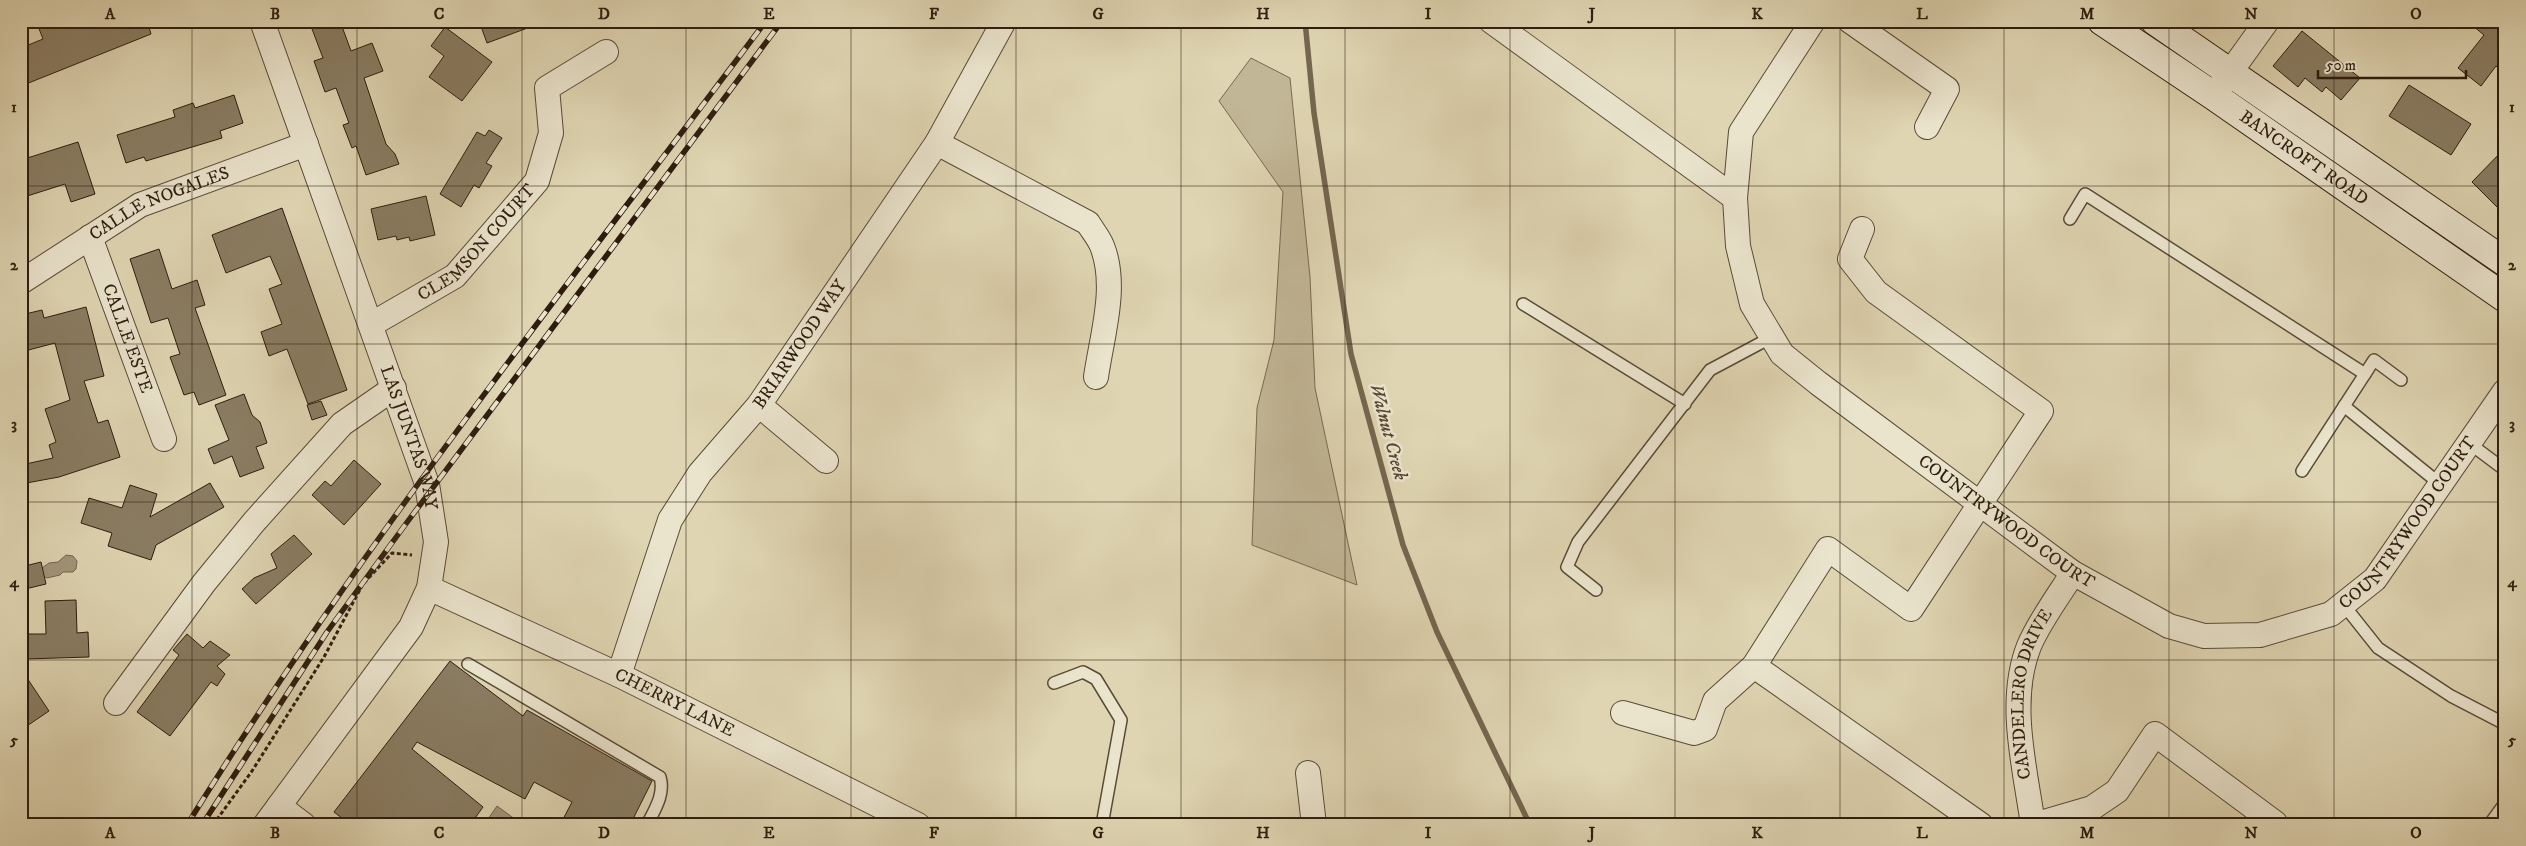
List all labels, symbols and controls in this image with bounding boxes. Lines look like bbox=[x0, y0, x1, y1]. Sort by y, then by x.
text: A bbox=[104, 4, 116, 24]
text: B bbox=[270, 4, 280, 24]
text: C bbox=[434, 4, 444, 24]
text: D bbox=[598, 4, 610, 24]
text: E bbox=[763, 4, 775, 24]
text: F bbox=[929, 4, 939, 24]
text: G bbox=[1092, 4, 1104, 24]
text: H bbox=[1256, 4, 1270, 24]
text: I bbox=[1425, 4, 1432, 24]
text: J bbox=[1587, 4, 1596, 24]
text: K bbox=[1751, 4, 1763, 24]
text: L bbox=[1916, 4, 1928, 24]
text: M bbox=[2080, 4, 2095, 24]
text: N bbox=[2244, 4, 2258, 24]
text: O bbox=[2410, 4, 2422, 24]
scale bar bbox=[2318, 48, 2466, 80]
text: 50 m bbox=[2326, 56, 2356, 75]
text: 1 bbox=[11, 97, 17, 117]
text: 1 bbox=[2509, 97, 2515, 117]
street label: BANCROFT ROAD bbox=[2235, 106, 2372, 211]
street label: CALLE NOGALES bbox=[85, 162, 233, 246]
street label: CLEMSON COURT bbox=[414, 179, 540, 306]
text: 2 bbox=[10, 255, 19, 275]
text: 2 bbox=[2508, 255, 2517, 275]
street label: BRIARWOOD WAY bbox=[748, 275, 852, 413]
street label: CALLE ESTE bbox=[97, 281, 157, 396]
street label: LAS JUNTAS WAY bbox=[375, 363, 442, 512]
water label: Walnut Creek bbox=[1364, 381, 1412, 483]
text: 3 bbox=[11, 414, 17, 434]
text: 3 bbox=[2509, 414, 2515, 434]
street label: COUNTRYWOOD COURT bbox=[2335, 432, 2481, 614]
street label: COUNTRYWOOD COURT bbox=[1914, 450, 2099, 594]
text: 4 bbox=[8, 572, 19, 592]
text: 4 bbox=[2506, 572, 2517, 592]
street label: CANDELERO DRIVE bbox=[2007, 605, 2058, 781]
street label: CHERRY LANE bbox=[611, 664, 738, 742]
text: 5 bbox=[9, 730, 18, 750]
text: 5 bbox=[2507, 730, 2516, 750]
text: A bbox=[104, 823, 116, 843]
text: B bbox=[270, 823, 280, 843]
text: C bbox=[434, 823, 444, 843]
text: D bbox=[598, 823, 610, 843]
text: E bbox=[763, 823, 775, 843]
text: F bbox=[929, 823, 939, 843]
text: G bbox=[1092, 823, 1104, 843]
text: H bbox=[1256, 823, 1270, 843]
text: I bbox=[1425, 823, 1432, 843]
text: J bbox=[1587, 823, 1596, 843]
text: K bbox=[1751, 823, 1763, 843]
text: L bbox=[1916, 823, 1928, 843]
text: M bbox=[2080, 823, 2095, 843]
text: N bbox=[2244, 823, 2258, 843]
text: O bbox=[2410, 823, 2422, 843]

